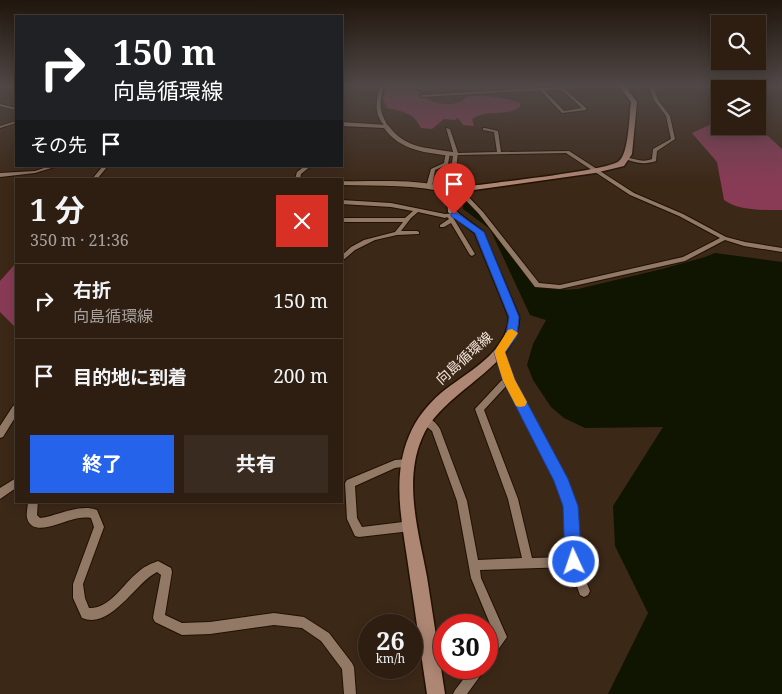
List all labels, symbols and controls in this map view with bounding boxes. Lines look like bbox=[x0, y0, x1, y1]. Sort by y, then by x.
map controls bbox=[711, 15, 766, 135]
button: search bbox=[711, 15, 766, 70]
text: 150 m bbox=[113, 28, 216, 75]
icon: right bbox=[30, 35, 95, 100]
text: 向島循環線 bbox=[113, 75, 223, 105]
button: layers bbox=[711, 80, 766, 135]
icon: arrive bbox=[97, 130, 125, 158]
text: その先 bbox=[30, 132, 87, 158]
pin bbox=[433, 163, 475, 214]
icon: arrive bbox=[440, 170, 468, 198]
text: 1 分 bbox=[30, 189, 85, 230]
button: close bbox=[276, 195, 328, 247]
text: 350 m · 21:36 bbox=[30, 229, 129, 251]
text: 右折 bbox=[73, 277, 111, 303]
icon: right bbox=[30, 287, 58, 315]
text: 150 m bbox=[273, 288, 328, 314]
text: 向島循環線 bbox=[73, 305, 153, 327]
street label: 向島循環線 bbox=[431, 327, 496, 388]
icon: arrive bbox=[30, 362, 58, 390]
text: 200 m bbox=[273, 363, 328, 389]
text: 目的地に到着 bbox=[73, 364, 187, 390]
button: 終了 bbox=[30, 435, 174, 493]
button: 共有 bbox=[184, 435, 328, 493]
position arrow bbox=[547, 535, 599, 587]
speed limit sign: 30 bbox=[433, 614, 498, 679]
text: 26 bbox=[376, 623, 405, 657]
text: km/h bbox=[376, 650, 405, 667]

